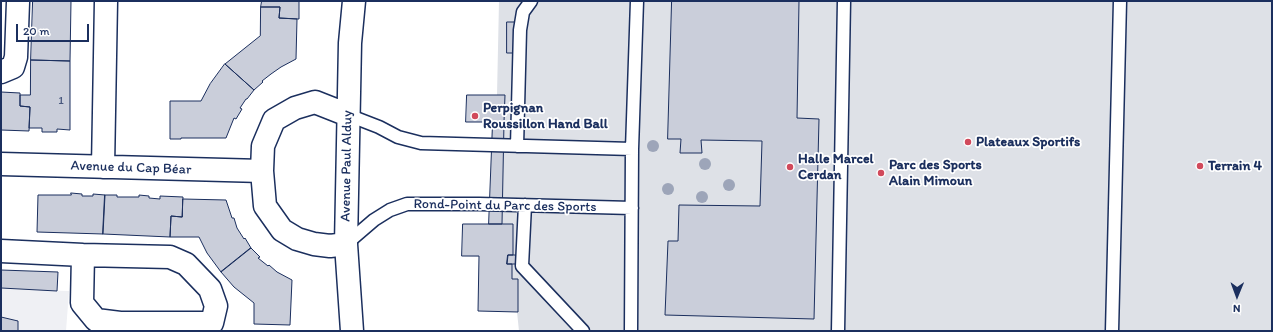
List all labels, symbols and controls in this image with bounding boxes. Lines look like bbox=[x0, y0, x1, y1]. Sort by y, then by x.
scale bar bbox=[18, 16, 91, 42]
text: 20 m bbox=[23, 24, 50, 38]
house number: 1 bbox=[58, 94, 64, 108]
place label: Perpignan Roussillon Hand Ball bbox=[483, 100, 608, 132]
street label: Avenue Paul Alduy bbox=[338, 110, 356, 222]
marker: Perpignan Roussillon Hand Ball bbox=[470, 111, 480, 121]
place label: Plateaux Sportifs bbox=[976, 134, 1080, 150]
marker: Plateaux Sportifs bbox=[963, 137, 973, 147]
place label: Halle Marcel Cerdan bbox=[798, 151, 874, 184]
street label: Avenue du Cap Béar bbox=[70, 157, 192, 179]
place label: Parc des Sports Alain Mimoun bbox=[889, 157, 982, 190]
place label: Terrain 4 bbox=[1208, 158, 1262, 174]
marker: Terrain 4 bbox=[1195, 161, 1205, 171]
marker: Halle Marcel Cerdan bbox=[785, 162, 795, 172]
marker: Parc des Sports Alain Mimoun bbox=[876, 168, 886, 178]
street label: Rond-Point du Parc des Sports bbox=[413, 196, 597, 216]
north arrow bbox=[1217, 276, 1257, 316]
text: N bbox=[1233, 302, 1241, 315]

